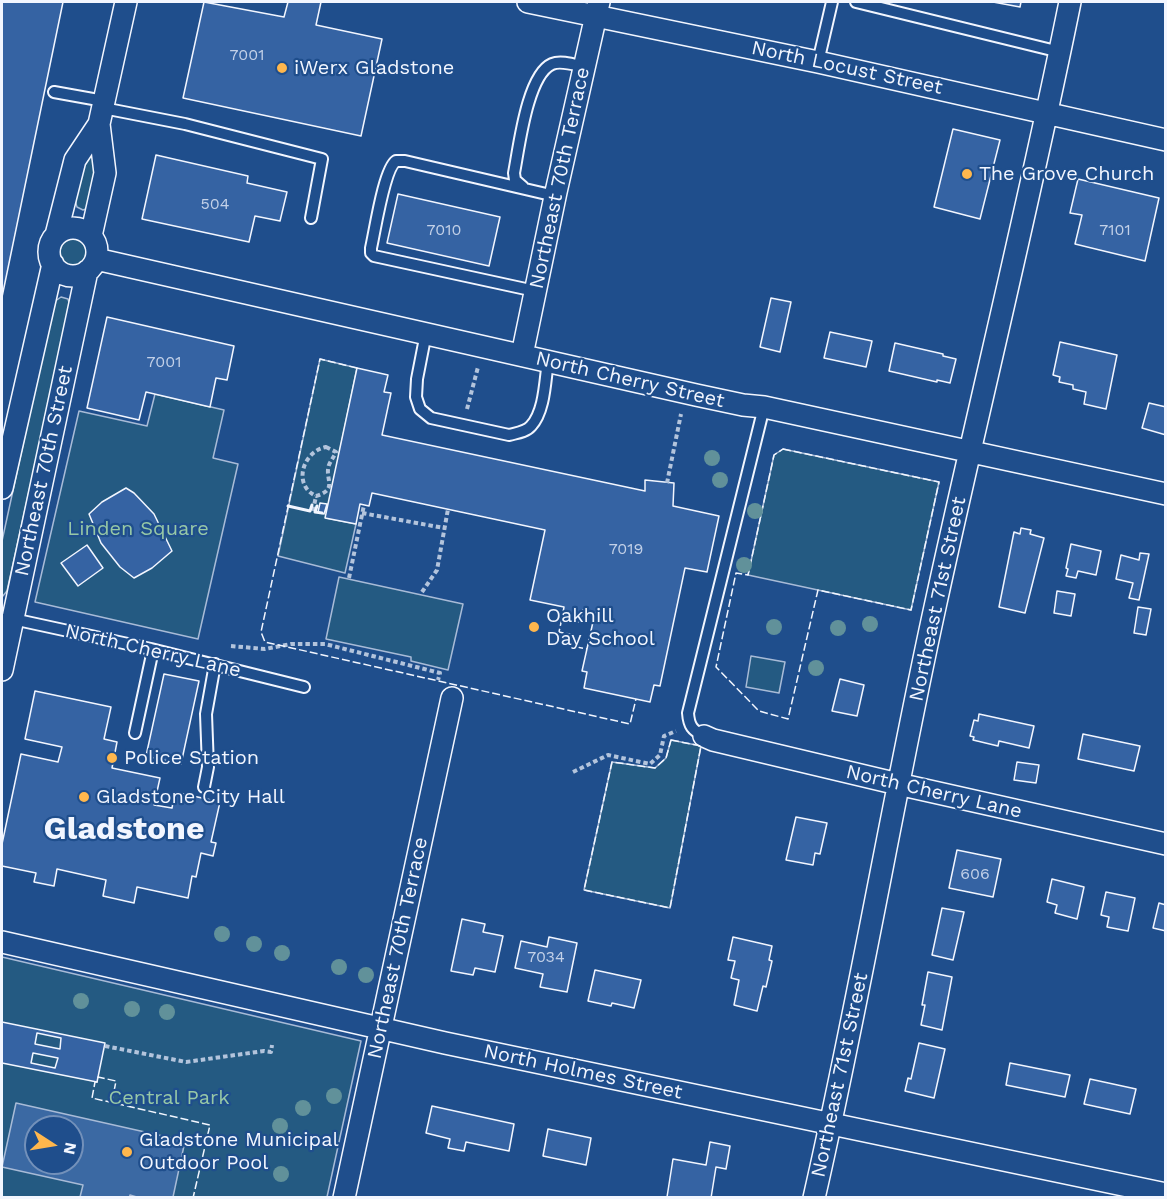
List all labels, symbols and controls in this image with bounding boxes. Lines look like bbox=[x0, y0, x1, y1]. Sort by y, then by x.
street label: North Locust Street bbox=[749, 36, 945, 100]
house number: 7001 bbox=[230, 45, 264, 65]
place label: iWerx Gladstone bbox=[294, 56, 454, 80]
marker: iWerx Gladstone bbox=[275, 61, 289, 75]
street label: Northeast 70th Terrace bbox=[525, 65, 595, 291]
place label: The Grove Church bbox=[979, 162, 1154, 186]
marker: The Grove Church bbox=[960, 167, 974, 181]
house number: 504 bbox=[200, 194, 230, 214]
house number: 7010 bbox=[427, 220, 461, 240]
house number: 7101 bbox=[1099, 220, 1131, 240]
street label: North Cherry Street bbox=[533, 347, 727, 413]
house number: 7001 bbox=[147, 352, 181, 372]
street label: Northeast 70th Street bbox=[10, 364, 78, 578]
street label: Northeast 71st Street bbox=[905, 495, 971, 703]
park label: Linden Square bbox=[67, 517, 209, 541]
house number: 7019 bbox=[609, 539, 643, 559]
place label: Oakhill Day School bbox=[546, 604, 655, 651]
street label: North Cherry Lane bbox=[63, 619, 243, 683]
marker: Oakhill Day School bbox=[527, 620, 541, 634]
place label: Police Station bbox=[124, 746, 259, 770]
marker: Police Station bbox=[105, 751, 119, 765]
street label: North Cherry Lane bbox=[844, 760, 1024, 824]
place label: Gladstone City Hall bbox=[96, 785, 285, 809]
marker: Gladstone City Hall bbox=[77, 790, 91, 804]
district label: Gladstone bbox=[44, 811, 204, 849]
street label: Northeast 70th Terrace bbox=[363, 835, 433, 1061]
house number: 606 bbox=[960, 864, 990, 884]
house number: 7034 bbox=[527, 947, 565, 967]
street label: Northeast 71st Street bbox=[807, 971, 873, 1179]
street label: North Holmes Street bbox=[481, 1039, 685, 1105]
park label: Central Park bbox=[108, 1086, 230, 1110]
north arrow bbox=[24, 1115, 84, 1175]
place label: Gladstone Municipal Outdoor Pool bbox=[139, 1128, 339, 1175]
text: N bbox=[60, 1141, 81, 1156]
marker: Gladstone Municipal Outdoor Pool bbox=[120, 1145, 134, 1159]

